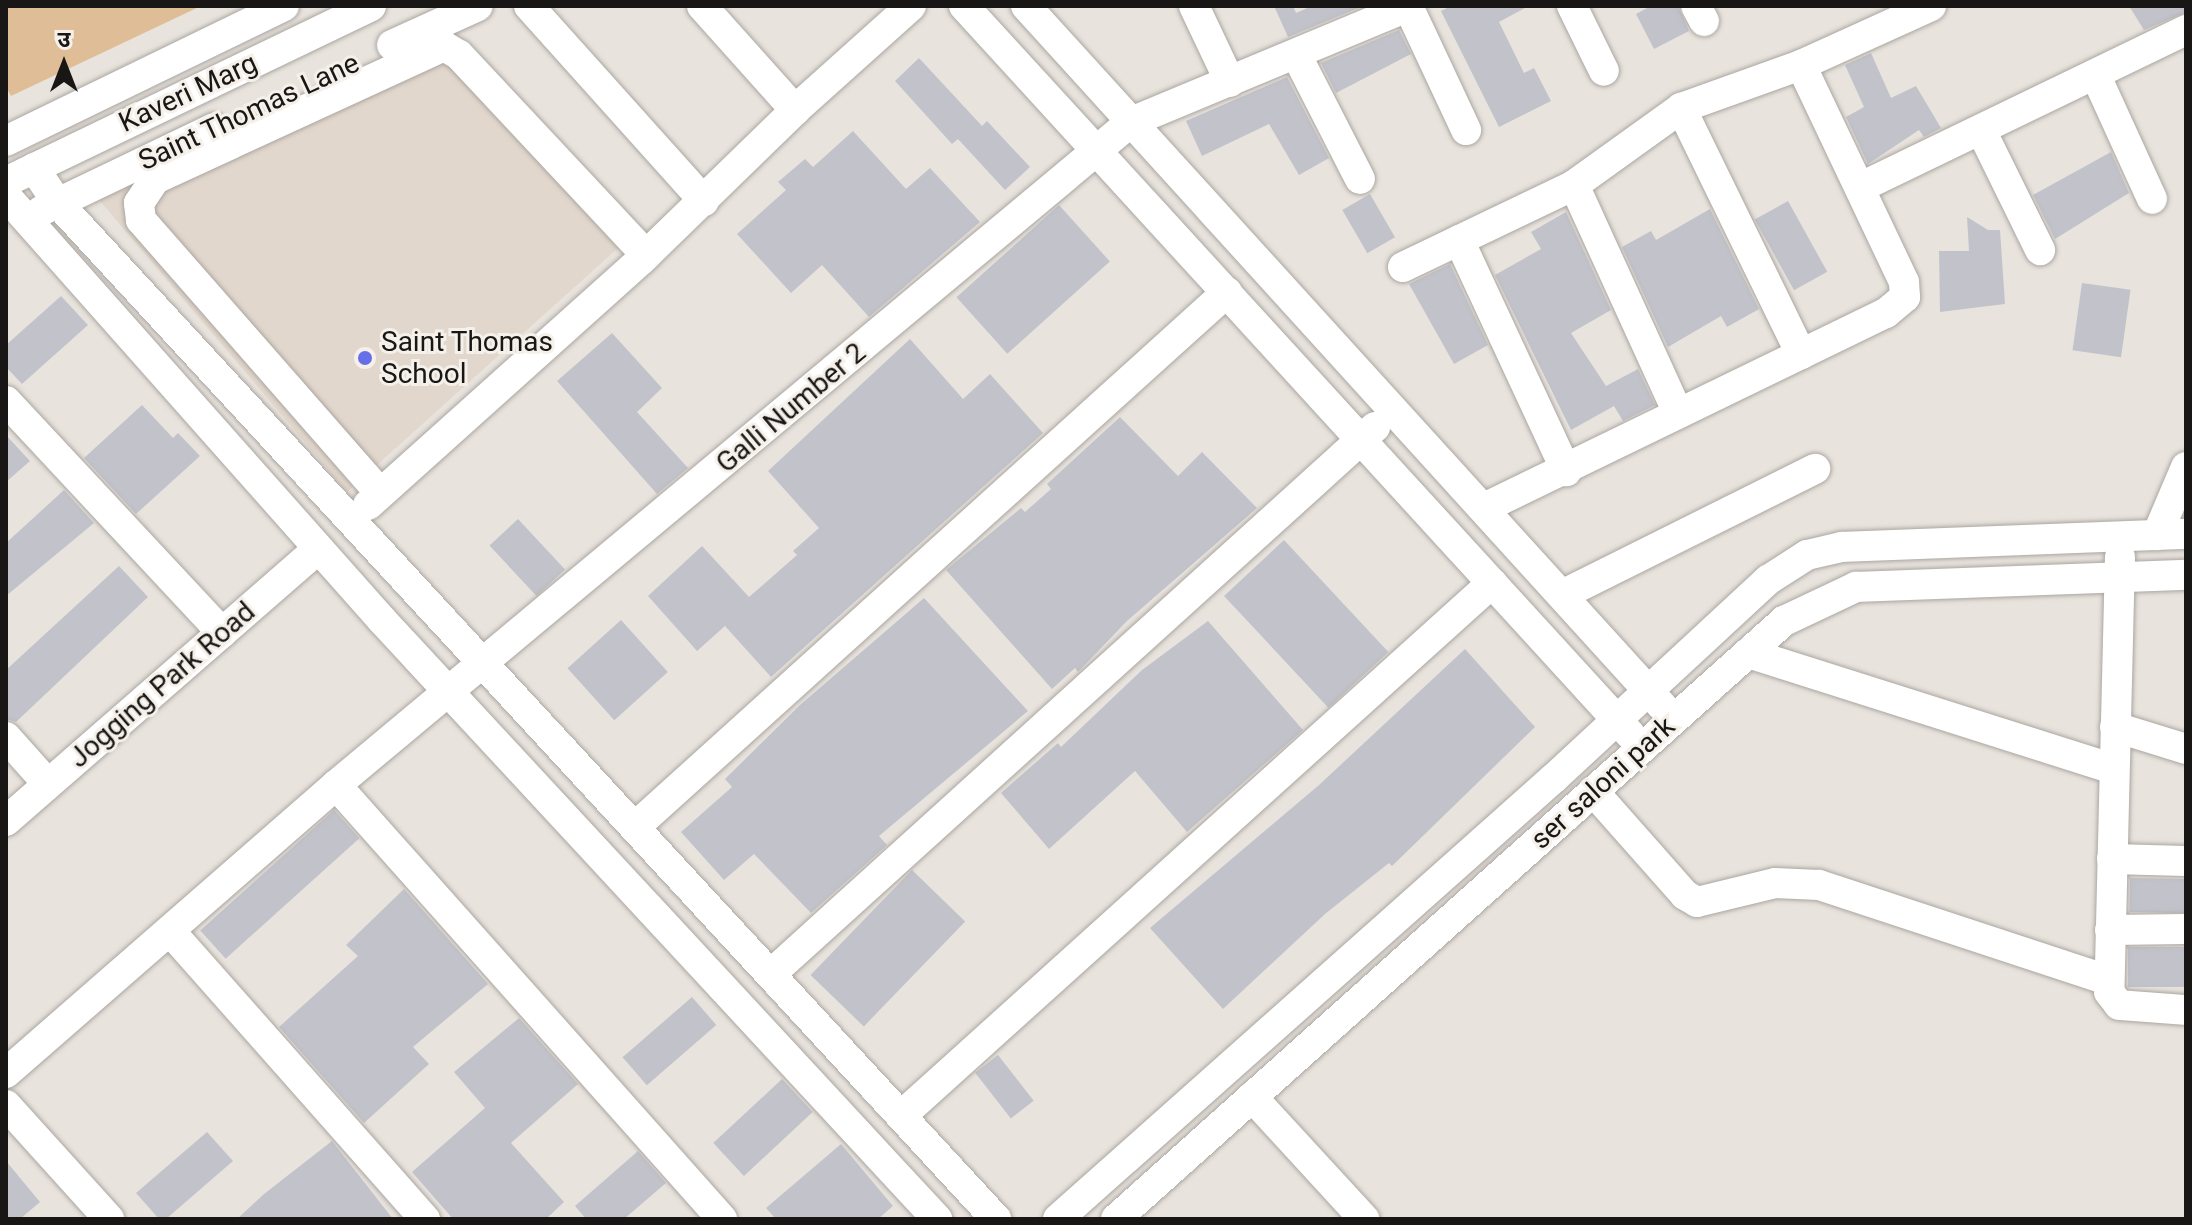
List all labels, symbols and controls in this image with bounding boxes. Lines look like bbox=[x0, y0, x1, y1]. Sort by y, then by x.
north arrow bbox=[24, 24, 104, 104]
text: उ bbox=[58, 27, 70, 52]
street label: Kaveri Marg bbox=[114, 46, 262, 140]
street label: Saint Thomas Lane bbox=[133, 46, 365, 178]
place label: Saint Thomas School bbox=[381, 325, 554, 391]
street label: Galli Number 2 bbox=[710, 336, 872, 480]
marker: Saint Thomas School bbox=[356, 349, 374, 367]
street label: Jogging Park Road bbox=[62, 595, 262, 775]
street label: ser saloni park bbox=[1524, 710, 1682, 856]

